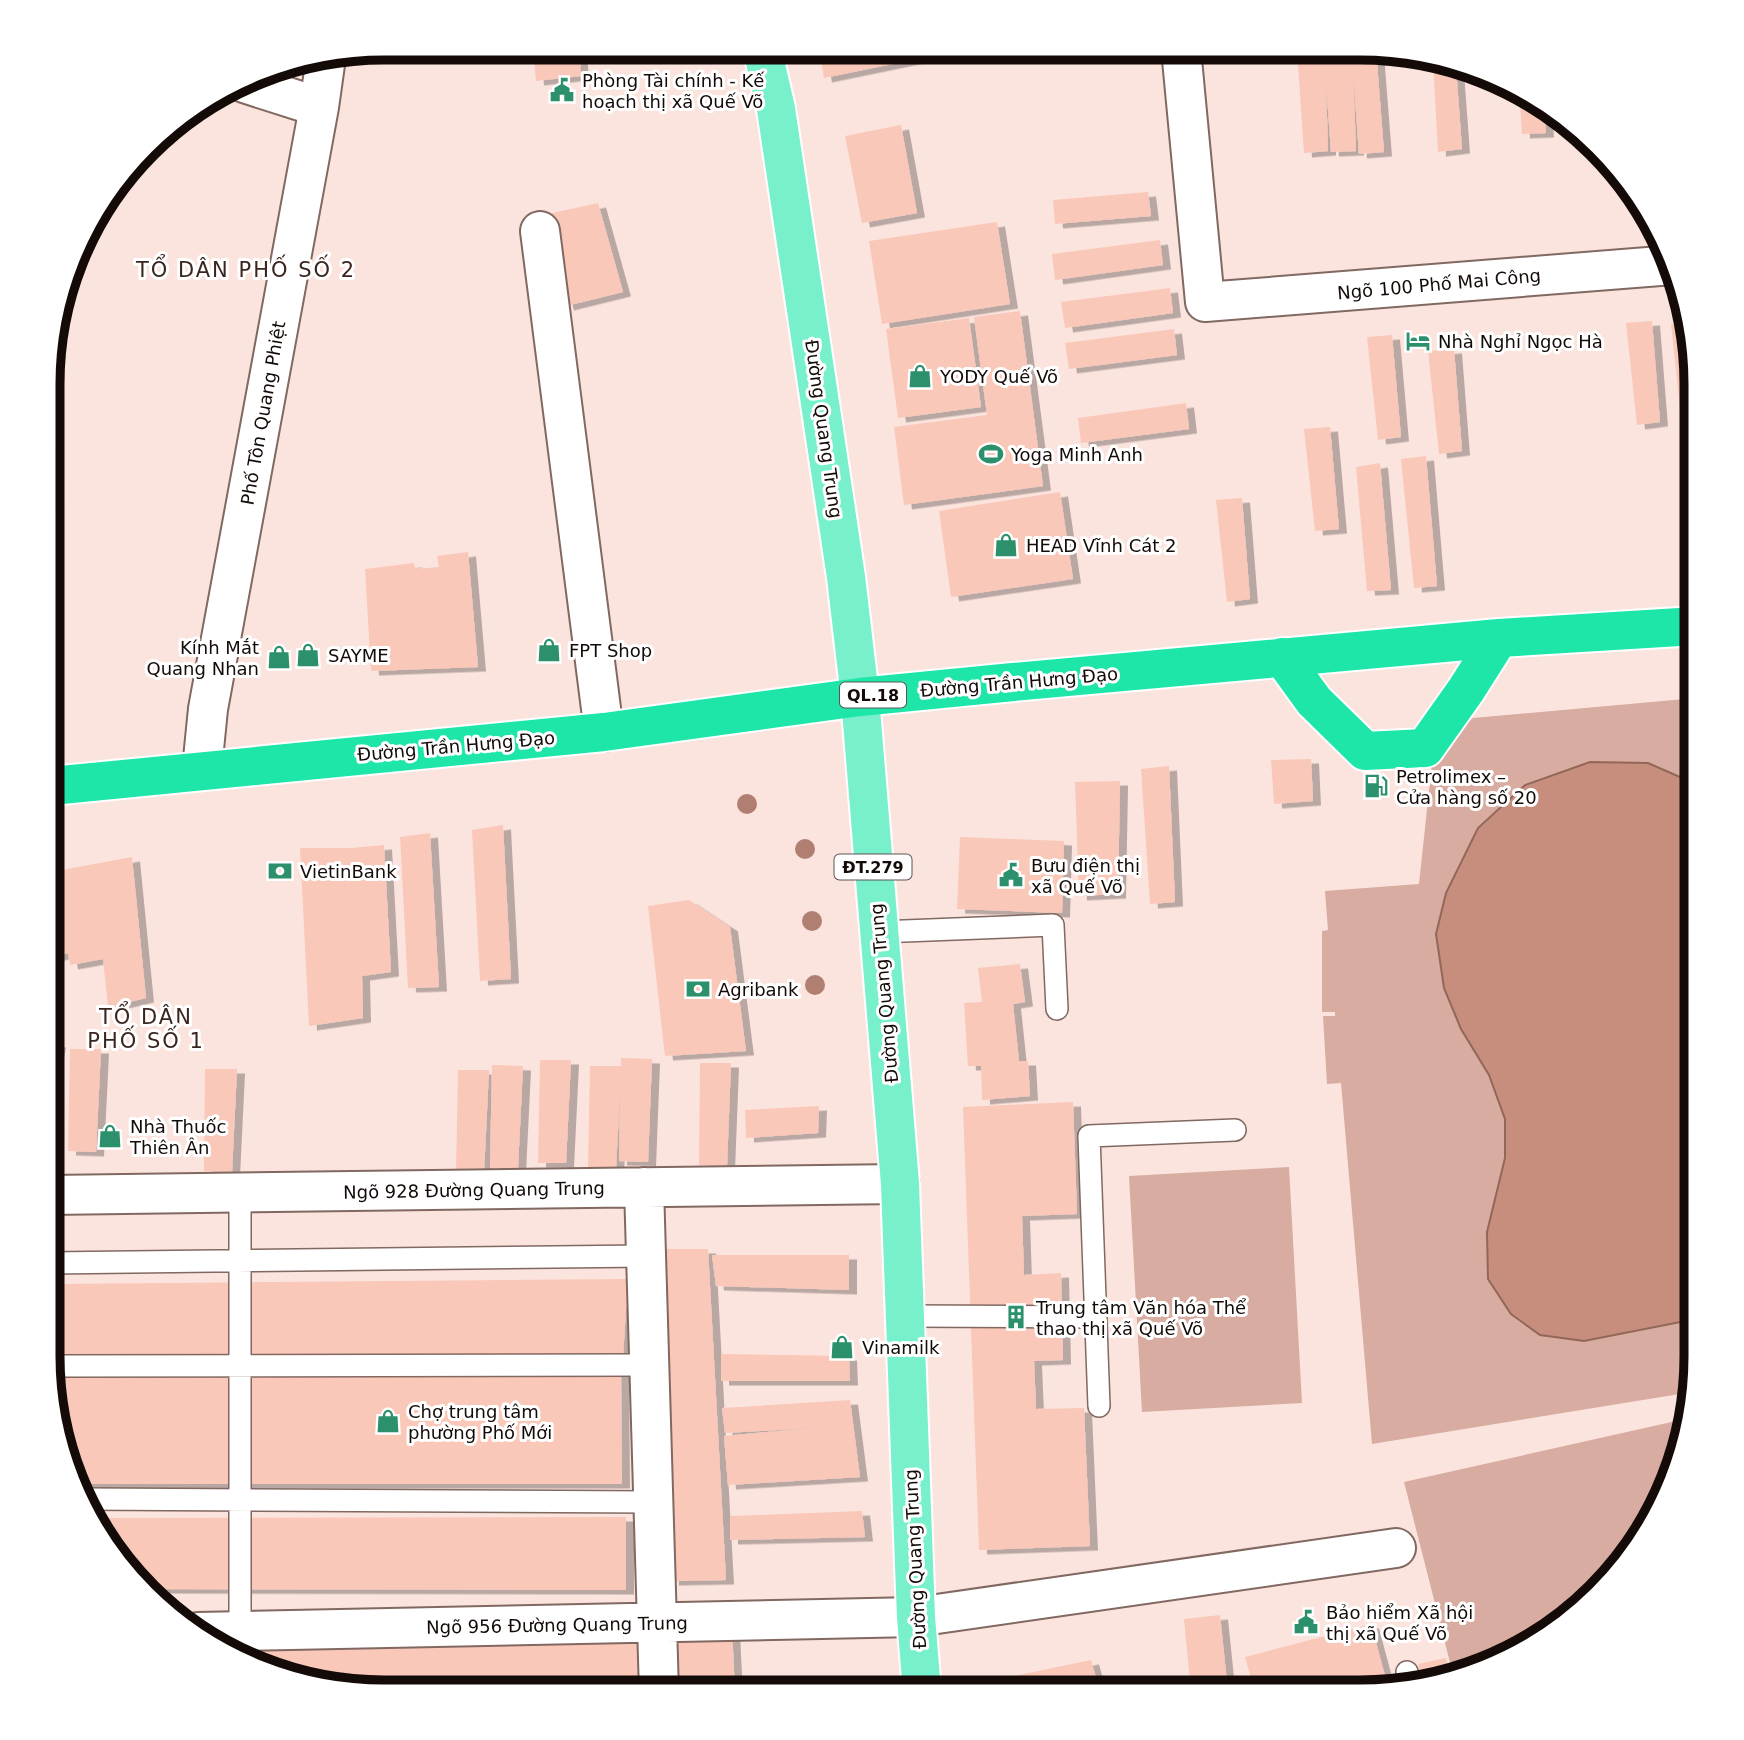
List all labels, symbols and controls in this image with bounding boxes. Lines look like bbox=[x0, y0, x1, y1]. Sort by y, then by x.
place label: Phòng Tài chính - Kế hoạch thị xã Quế Võ bbox=[582, 70, 765, 112]
public building icon: Phòng Tài chính - Kế hoạch thị xã Quế Võ bbox=[548, 76, 576, 104]
district label: TỔ DÂN PHỐ SỐ 2 bbox=[135, 254, 356, 282]
street label: Ngõ 100 Phố Mai Công bbox=[1336, 265, 1542, 303]
street label: Phố Tôn Quang Phiệt bbox=[236, 319, 290, 507]
hotel icon: Nhà Nghỉ Ngọc Hà bbox=[1404, 327, 1432, 355]
place label: Nhà Nghỉ Ngọc Hà bbox=[1438, 331, 1603, 352]
street label: Đường Quang Trung bbox=[801, 338, 847, 520]
shop icon: YODY Quế Võ bbox=[906, 362, 934, 390]
place label: YODY Quế Võ bbox=[939, 366, 1058, 387]
sports icon: Yoga Minh Anh bbox=[977, 440, 1005, 468]
place label: Yoga Minh Anh bbox=[1010, 444, 1143, 465]
shop icon: HEAD Vĩnh Cát 2 bbox=[992, 531, 1020, 559]
place label: HEAD Vĩnh Cát 2 bbox=[1026, 535, 1177, 556]
shop icon: FPT Shop bbox=[535, 636, 563, 664]
place label: Kính Mắt Quang Nhan bbox=[147, 637, 259, 679]
place label: FPT Shop bbox=[569, 640, 652, 661]
shop icon: SAYME bbox=[294, 641, 322, 669]
shop icon: Kính Mắt Quang Nhan bbox=[265, 643, 293, 671]
place label: SAYME bbox=[328, 645, 389, 666]
street label: Đường Trần Hưng Đạo bbox=[919, 663, 1119, 701]
road number: QL.18 bbox=[840, 682, 906, 708]
street label: Đường Trần Hưng Đạo bbox=[356, 727, 556, 765]
place label: Petrolimex – Cửa hàng số 20 bbox=[1396, 766, 1537, 808]
fuel station icon: Petrolimex – Cửa hàng số 20 bbox=[1362, 772, 1390, 800]
road number: ĐT.279 bbox=[834, 854, 912, 880]
place label: Bưu điện thị xã Quế Võ bbox=[1031, 855, 1140, 897]
bank icon: VietinBank bbox=[266, 857, 294, 885]
place label: VietinBank bbox=[300, 861, 397, 882]
public building icon: Bưu điện thị xã Quế Võ bbox=[997, 861, 1025, 889]
street label: Đường Quang Trung bbox=[866, 902, 902, 1084]
bank icon: Agribank bbox=[684, 975, 712, 1003]
place label: Agribank bbox=[718, 979, 799, 1000]
district label: TỔ DÂN PHỐ SỐ 1 bbox=[87, 1001, 205, 1053]
place label: Nhà Thuốc Thiên Ân bbox=[129, 1116, 226, 1158]
shop icon: Nhà Thuốc Thiên Ân bbox=[96, 1122, 124, 1150]
street label: Ngõ 928 Đường Quang Trung bbox=[343, 1177, 605, 1203]
place label: Trung tâm Văn hóa Thể thao thị xã Quế Võ bbox=[1035, 1297, 1246, 1339]
building icon: Trung tâm Văn hóa Thể thao thị xã Quế Võ bbox=[1002, 1303, 1030, 1331]
shop icon: Vinamilk bbox=[828, 1333, 856, 1361]
place label: Vinamilk bbox=[862, 1337, 940, 1358]
place label: Chợ trung tâm phường Phố Mới bbox=[408, 1401, 552, 1443]
shop icon: Chợ trung tâm phường Phố Mới bbox=[374, 1407, 402, 1435]
street label: Đường Quang Trung bbox=[900, 1469, 930, 1649]
place label: Bảo hiểm Xã hội thị xã Quế Võ bbox=[1326, 1602, 1473, 1644]
public building icon: Bảo hiểm Xã hội thị xã Quế Võ bbox=[1292, 1608, 1320, 1636]
street label: Ngõ 956 Đường Quang Trung bbox=[426, 1612, 688, 1638]

